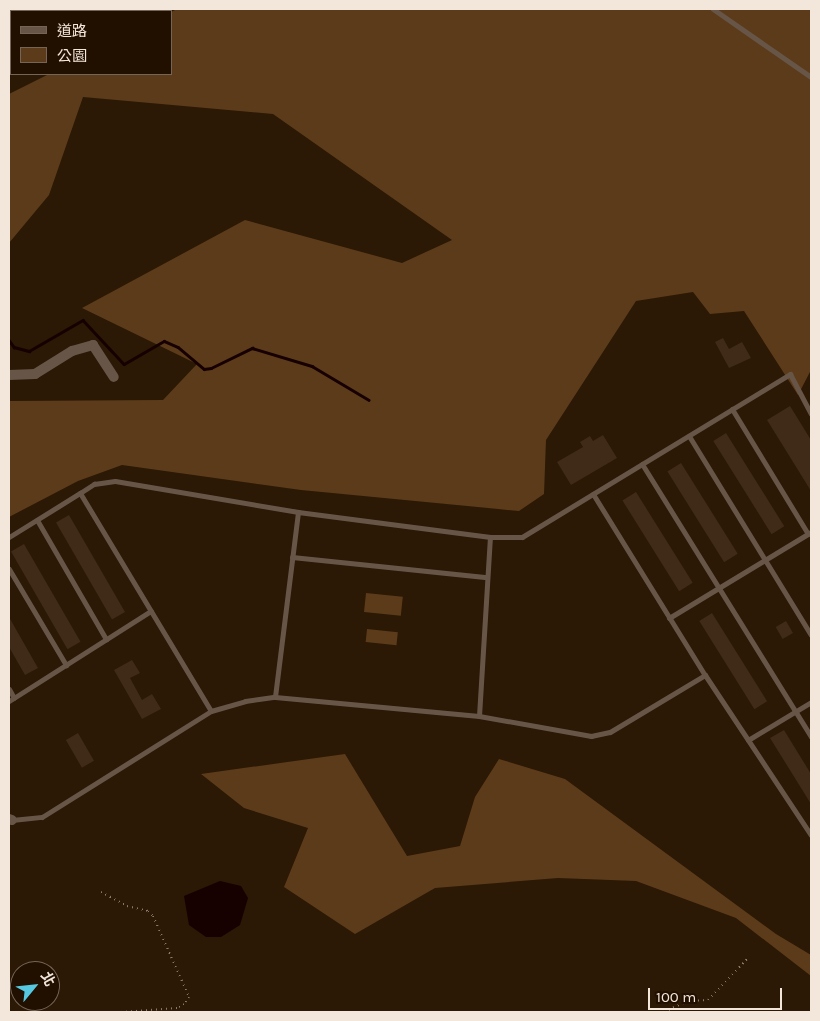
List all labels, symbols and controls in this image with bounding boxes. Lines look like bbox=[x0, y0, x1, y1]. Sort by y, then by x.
legend bbox=[10, 10, 172, 75]
text: 道路 bbox=[57, 22, 87, 40]
text: 公園 bbox=[57, 47, 87, 65]
north arrow bbox=[10, 961, 60, 1011]
text: 北 bbox=[37, 969, 59, 989]
scale bar bbox=[650, 978, 784, 1010]
text: 100 m bbox=[656, 988, 696, 1006]

